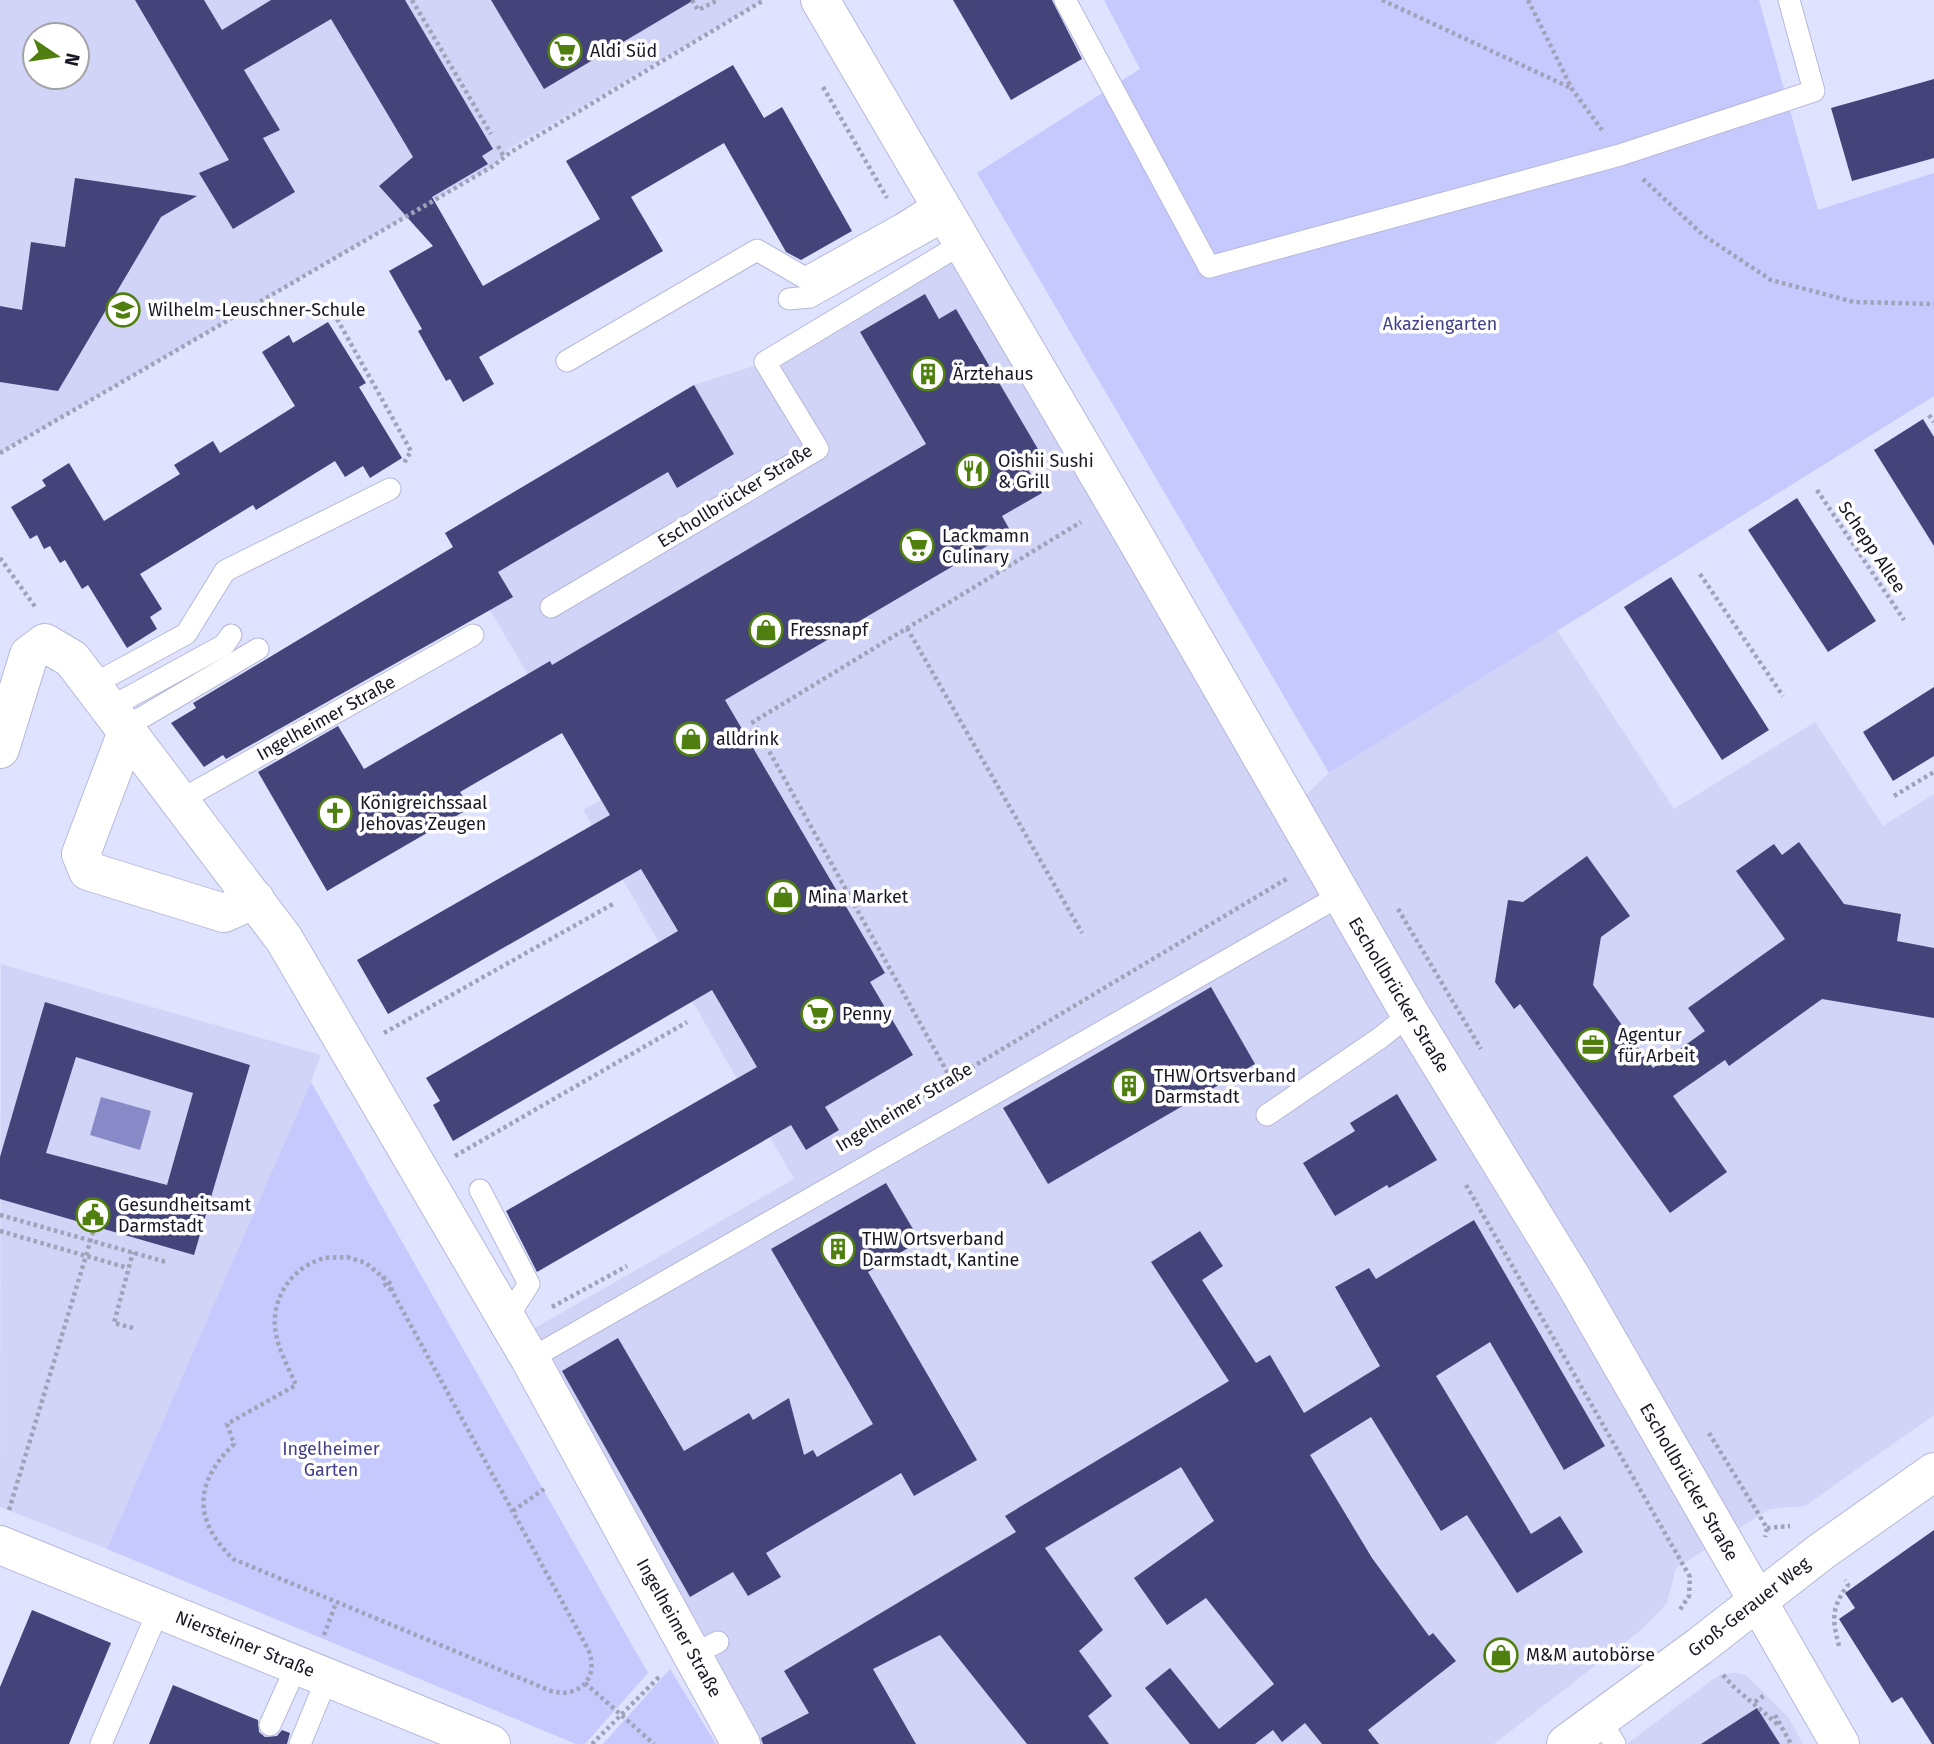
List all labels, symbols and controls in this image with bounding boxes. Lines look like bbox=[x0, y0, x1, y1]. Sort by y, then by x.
north arrow bbox=[21, 21, 91, 91]
supermarket icon: Aldi Süd bbox=[546, 32, 584, 70]
place label: Aldi Süd bbox=[590, 40, 657, 62]
text: N bbox=[59, 51, 85, 68]
school or university icon: Wilhelm-Leuschner-Schule bbox=[104, 291, 142, 329]
place label: Wilhelm-Leuschner-Schule bbox=[148, 299, 366, 321]
park label: Akaziengarten bbox=[1383, 313, 1497, 335]
building icon: Ärztehaus bbox=[909, 355, 947, 393]
place label: Ärztehaus bbox=[953, 363, 1033, 385]
street label: Eschollbrücker Straße bbox=[654, 439, 816, 553]
place label: Oishii Sushi & Grill bbox=[998, 450, 1094, 493]
restaurant icon: Oishii Sushi & Grill bbox=[954, 452, 992, 490]
street label: Schepp Allee bbox=[1833, 497, 1911, 597]
place label: Lackmamn Culinary bbox=[942, 525, 1030, 568]
supermarket icon: Lackmamn Culinary bbox=[898, 527, 936, 565]
shop icon: Fressnapf bbox=[747, 611, 785, 649]
place label: Fressnapf bbox=[790, 619, 870, 641]
street label: Ingelheimer Straße bbox=[253, 671, 399, 765]
shop icon: alldrink bbox=[672, 720, 710, 758]
place label: alldrink bbox=[716, 728, 779, 750]
place label: Königreichssaal Jehovas Zeugen bbox=[360, 792, 487, 835]
church icon: Königreichssaal Jehovas Zeugen bbox=[316, 794, 354, 832]
shop icon: Mina Market bbox=[764, 878, 802, 916]
place label: Mina Market bbox=[808, 886, 909, 908]
street label: Eschollbrücker Straße bbox=[1344, 913, 1454, 1077]
supermarket icon: Penny bbox=[799, 995, 837, 1033]
place label: Penny bbox=[842, 1003, 892, 1025]
place label: Agentur für Arbeit bbox=[1618, 1024, 1696, 1067]
office icon: Agentur für Arbeit bbox=[1574, 1026, 1612, 1064]
street label: Ingelheimer Straße bbox=[832, 1058, 976, 1156]
place label: THW Ortsverband Darmstadt bbox=[1154, 1065, 1296, 1108]
building icon: THW Ortsverband Darmstadt bbox=[1110, 1067, 1148, 1105]
place label: Gesundheitsamt Darmstadt bbox=[118, 1194, 252, 1237]
public building icon: Gesundheitsamt Darmstadt bbox=[74, 1196, 112, 1234]
place label: THW Ortsverband Darmstadt, Kantine bbox=[862, 1228, 1019, 1271]
building icon: THW Ortsverband Darmstadt, Kantine bbox=[819, 1230, 857, 1268]
street label: Eschollbrücker Straße bbox=[1635, 1399, 1743, 1565]
park label: Ingelheimer Garten bbox=[282, 1438, 380, 1481]
street label: Groß-Gerauer Weg bbox=[1683, 1552, 1815, 1662]
street label: Ingelheimer Straße bbox=[632, 1555, 726, 1701]
street label: Niersteiner Straße bbox=[172, 1606, 318, 1682]
shop icon: M&M autobörse bbox=[1482, 1636, 1520, 1674]
place label: M&M autobörse bbox=[1526, 1644, 1655, 1666]

